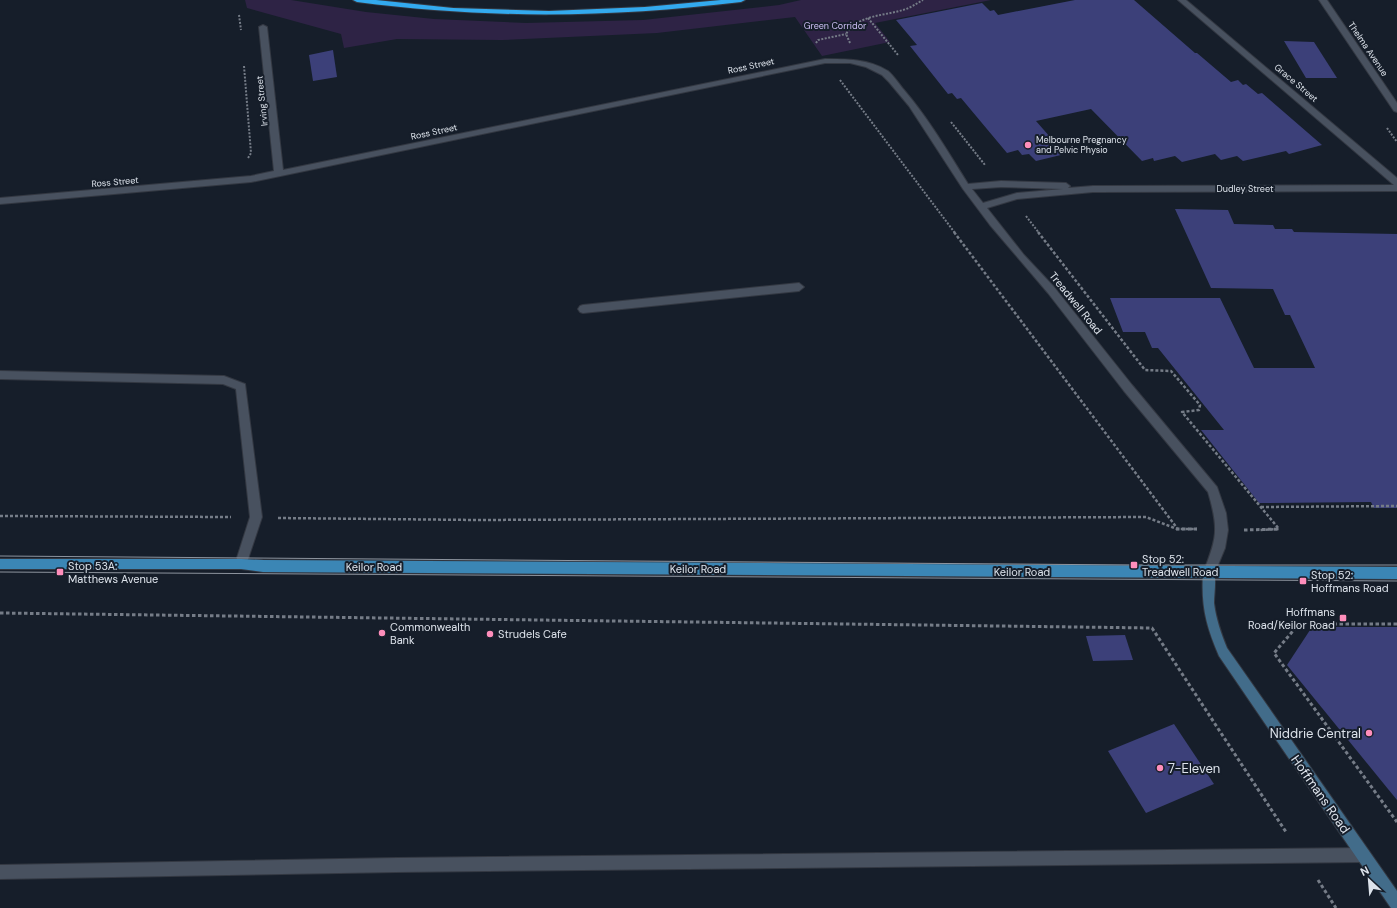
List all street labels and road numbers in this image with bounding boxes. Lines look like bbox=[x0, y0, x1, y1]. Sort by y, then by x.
street label: Thelma Avenue bbox=[1345, 19, 1391, 79]
street label: Ross Street bbox=[727, 55, 776, 77]
street label: Grace Street bbox=[1272, 61, 1321, 105]
street label: Irving Street bbox=[253, 75, 271, 127]
street label: Ross Street bbox=[410, 121, 459, 143]
street label: Ross Street bbox=[91, 174, 140, 190]
street label: Dudley Street bbox=[1217, 183, 1274, 195]
street label: Treadwell Road bbox=[1047, 269, 1106, 337]
street label: Keilor Road bbox=[346, 560, 402, 574]
street label: Keilor Road bbox=[670, 562, 726, 576]
street label: Keilor Road bbox=[994, 565, 1050, 579]
street label: Hoffmans Road bbox=[1287, 752, 1354, 837]

